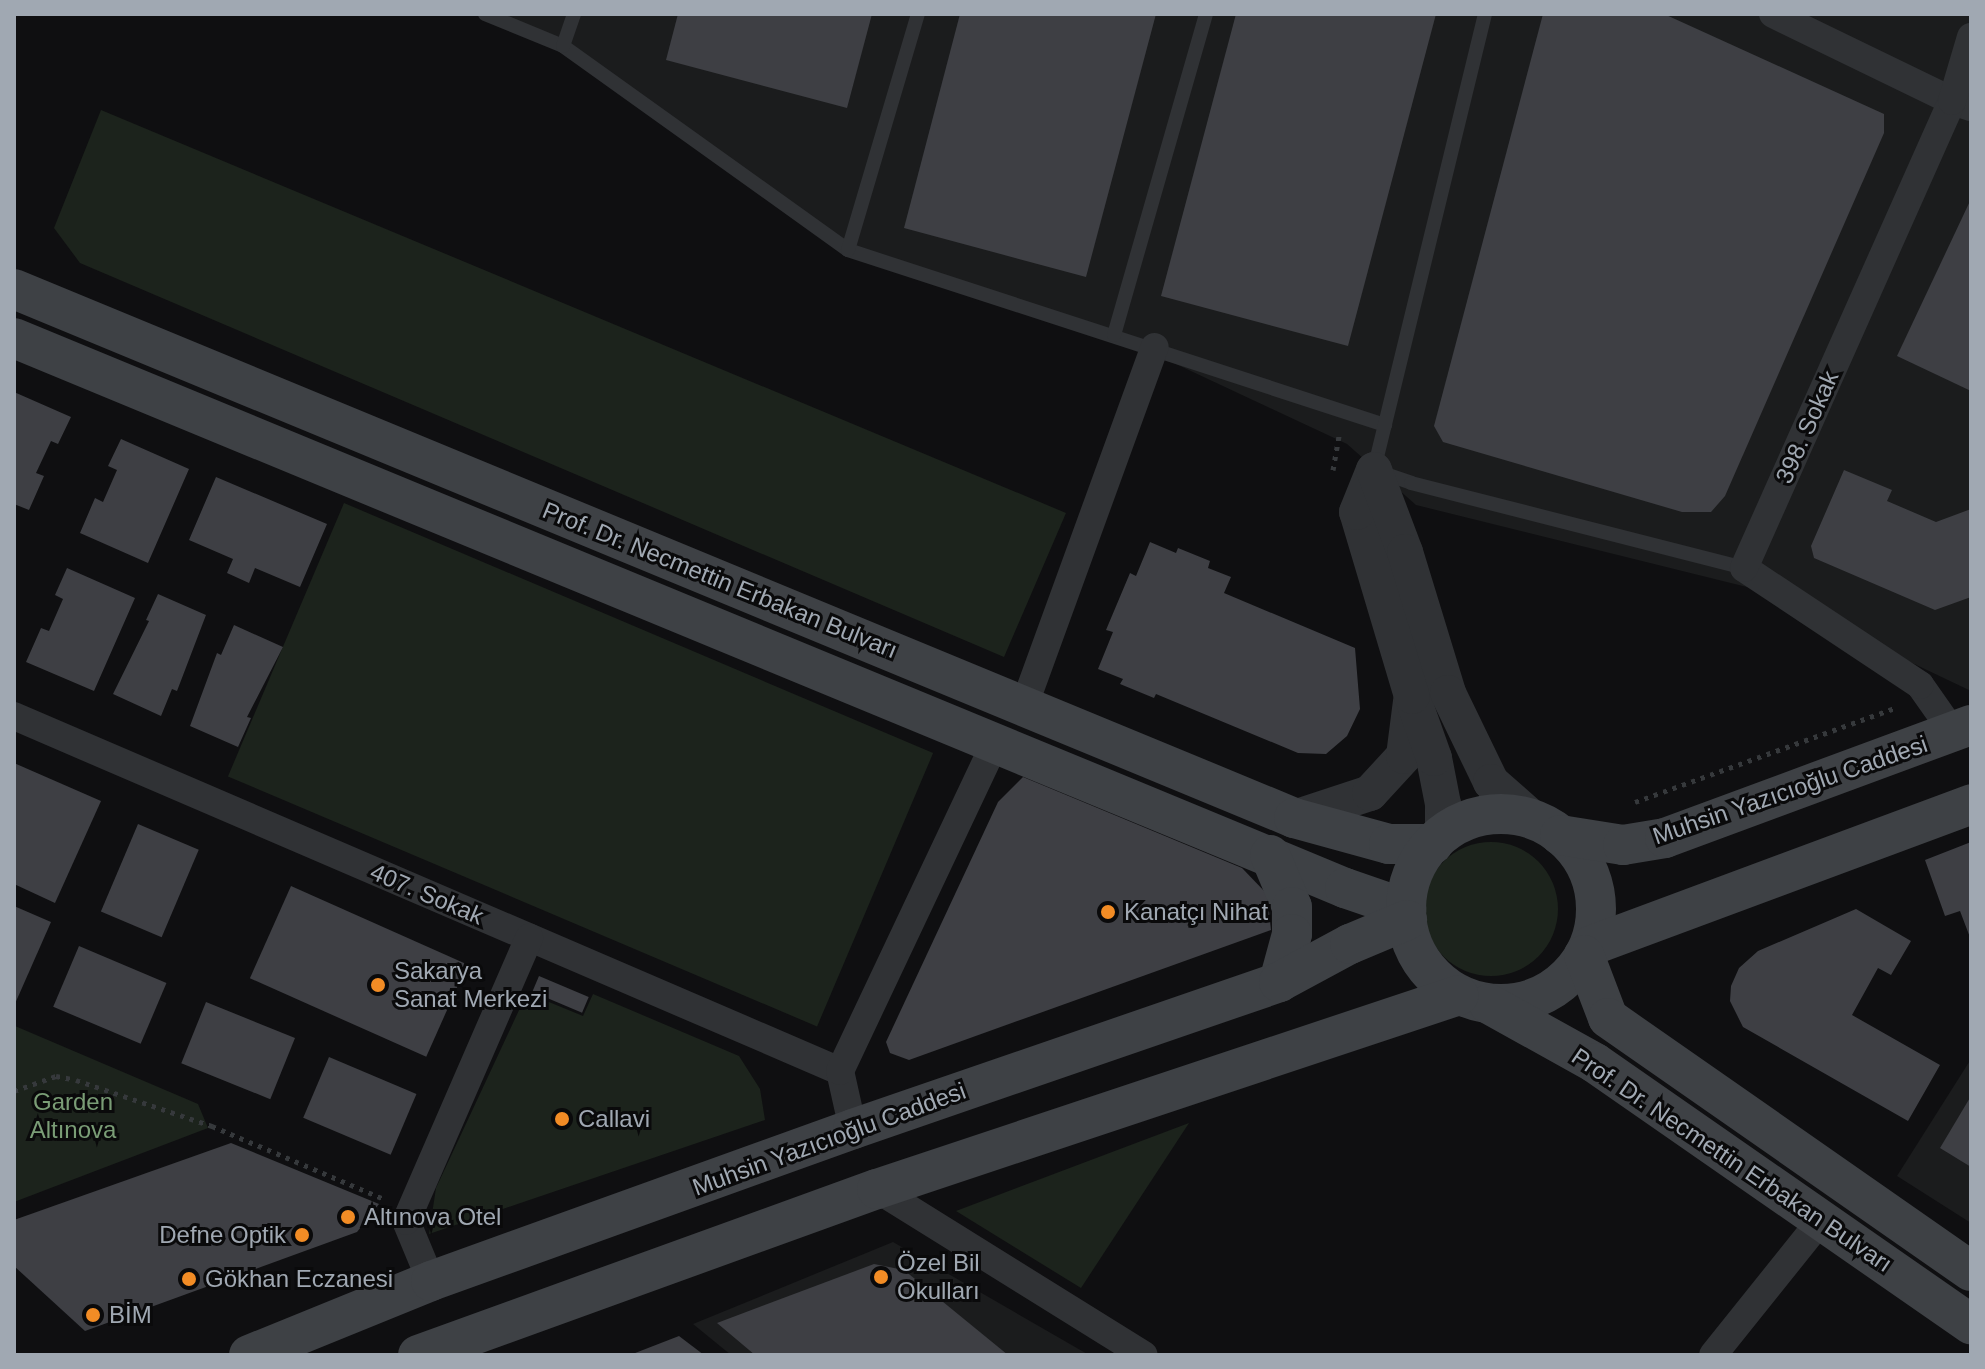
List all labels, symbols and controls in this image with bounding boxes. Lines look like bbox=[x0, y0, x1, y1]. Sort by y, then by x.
street label: 398. Sokak bbox=[1769, 366, 1845, 488]
street label: Prof. Dr. Necmettin Erbakan Bulvarı bbox=[538, 495, 902, 665]
street label: Muhsin Yazıcıoğlu Caddesi bbox=[1649, 729, 1931, 851]
street label: 407. Sokak bbox=[366, 857, 488, 931]
place label: Kanatçı Nihat bbox=[1124, 898, 1268, 926]
marker: Kanatçı Nihat bbox=[1099, 903, 1117, 921]
place label: Sakarya Sanat Merkezi bbox=[394, 957, 547, 1013]
marker: Sakarya Sanat Merkezi bbox=[369, 976, 387, 994]
street label: Prof. Dr. Necmettin Erbakan Bulvarı bbox=[1566, 1042, 1898, 1278]
street label: Muhsin Yazıcıoğlu Caddesi bbox=[688, 1076, 970, 1202]
park label: Garden Altınova bbox=[30, 1088, 116, 1144]
place label: Callavi bbox=[578, 1105, 650, 1133]
marker: Callavi bbox=[553, 1110, 571, 1128]
place label: Altınova Otel bbox=[364, 1203, 501, 1231]
marker: Altınova Otel bbox=[339, 1208, 357, 1226]
place label: Defne Optik bbox=[159, 1221, 286, 1249]
marker: Defne Optik bbox=[293, 1226, 311, 1244]
place label: Özel Bil Okulları bbox=[897, 1249, 980, 1305]
place label: Gökhan Eczanesi bbox=[205, 1265, 393, 1293]
marker: Özel Bil Okulları bbox=[872, 1268, 890, 1286]
marker: Gökhan Eczanesi bbox=[180, 1270, 198, 1288]
place label: BİM bbox=[109, 1301, 152, 1329]
marker: BİM bbox=[84, 1306, 102, 1324]

